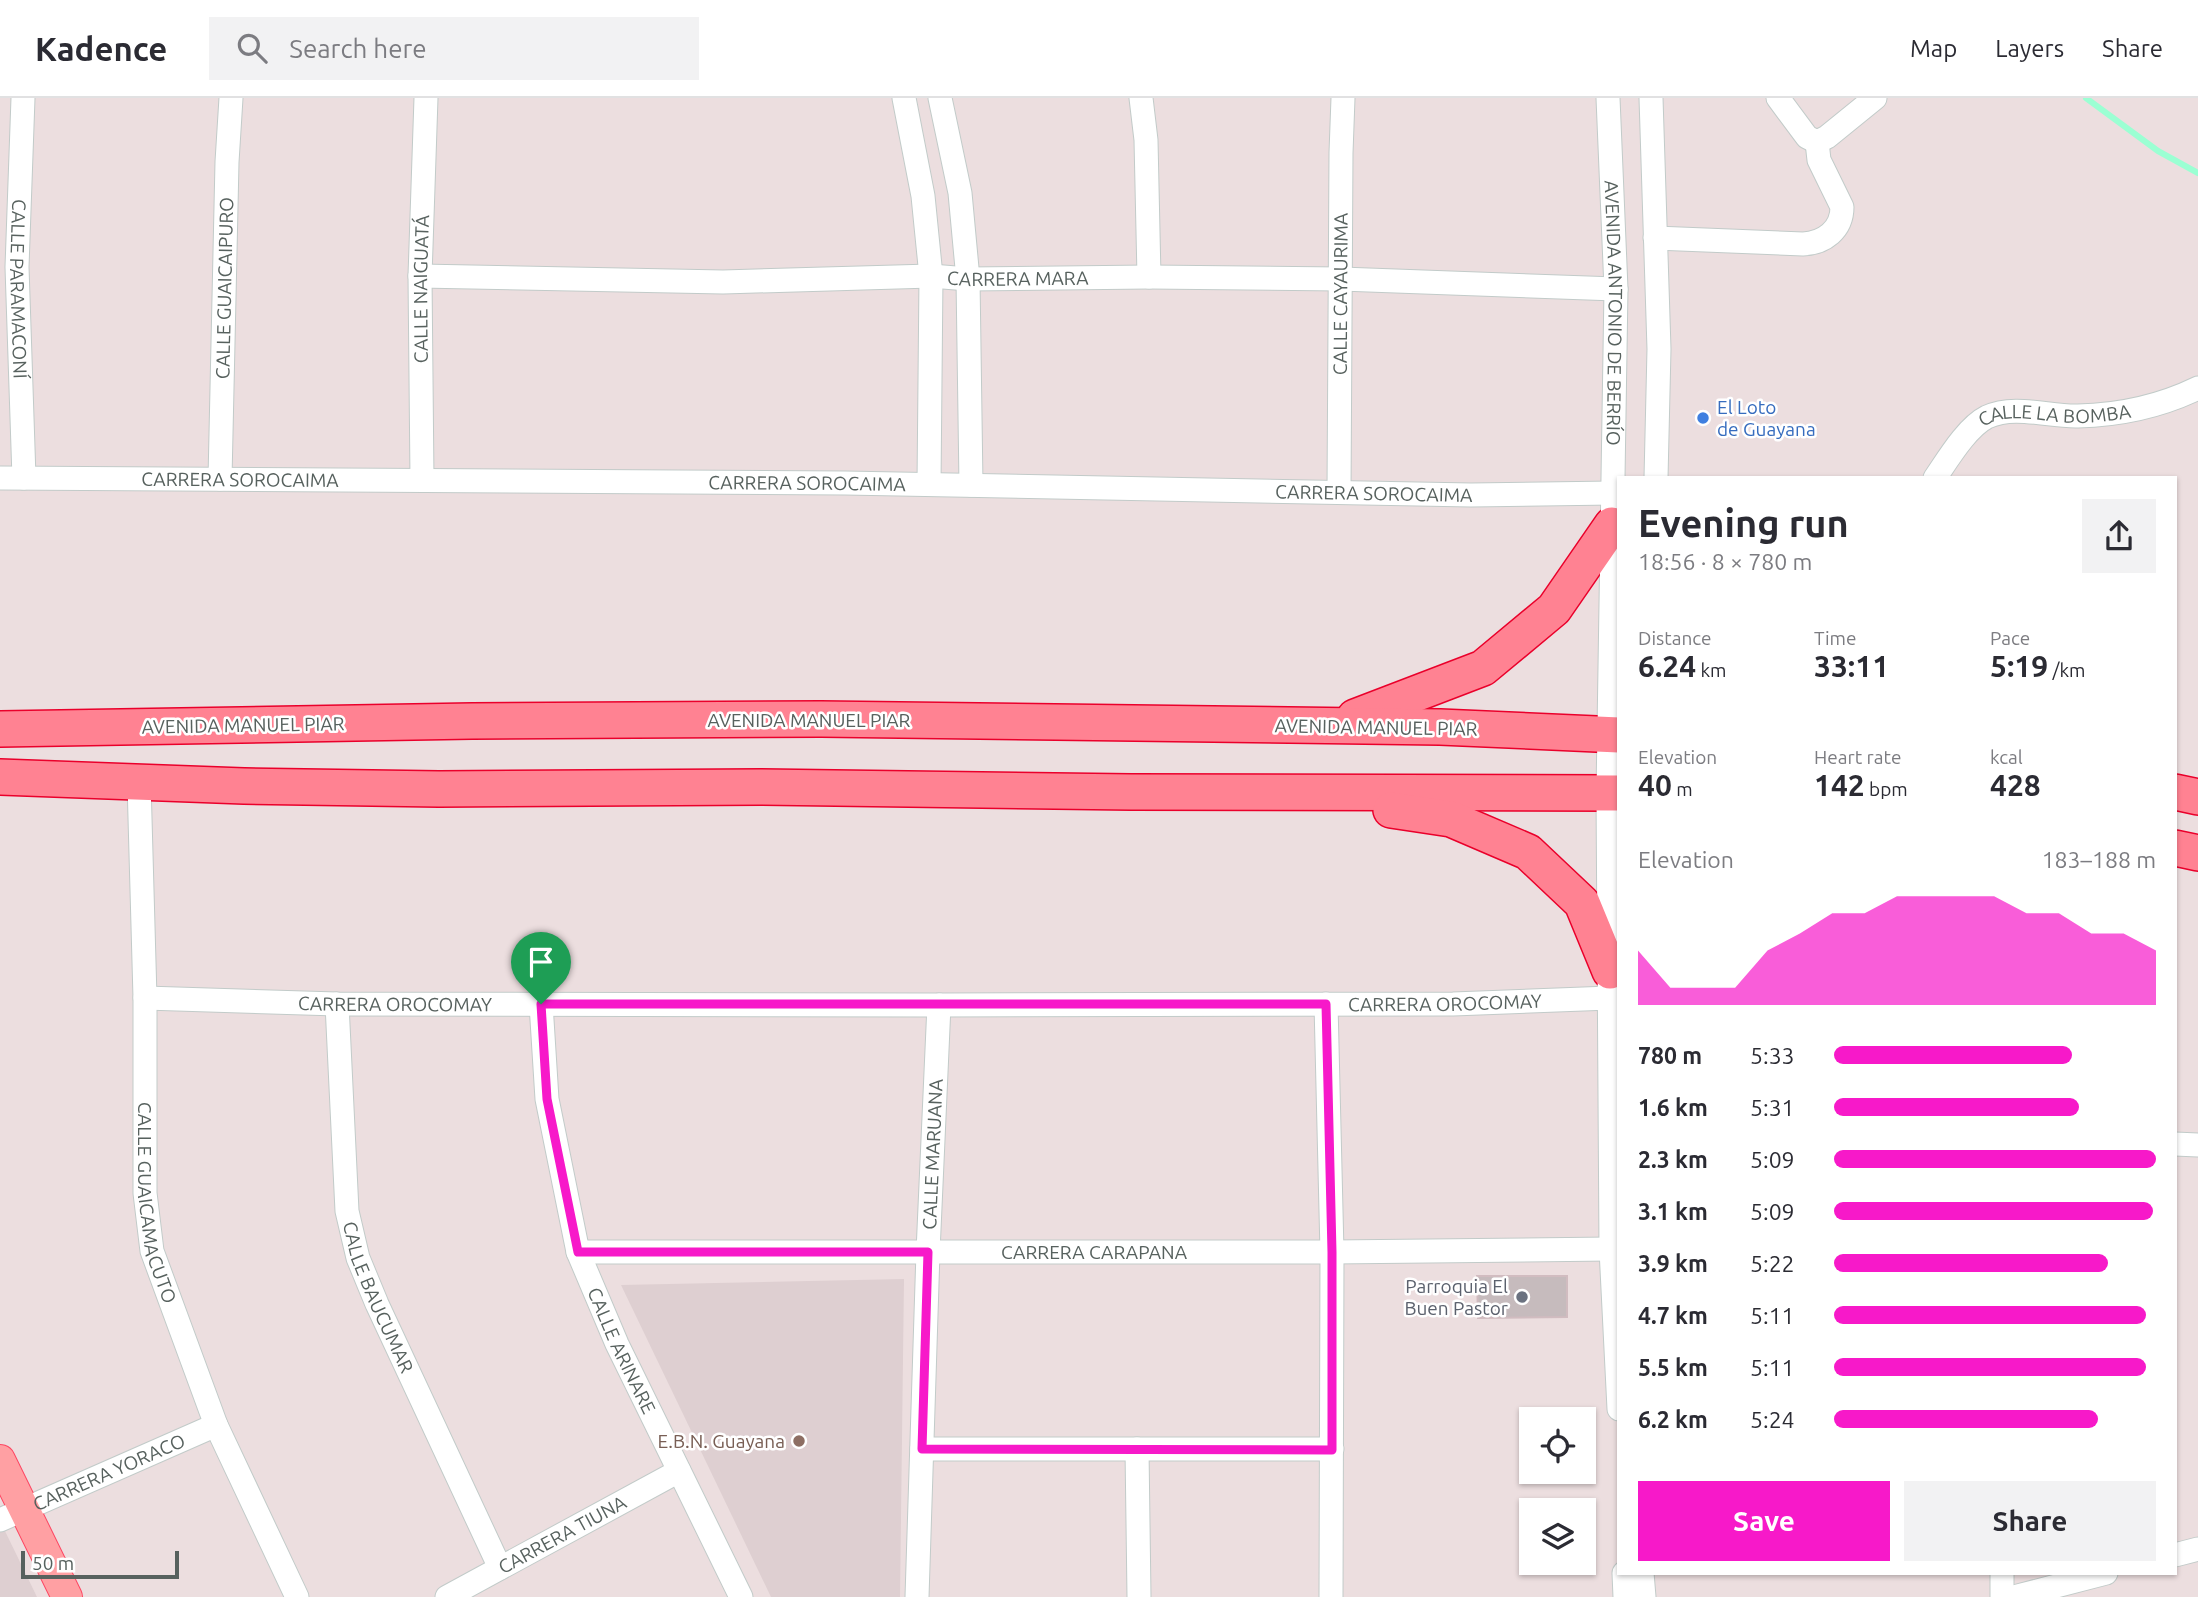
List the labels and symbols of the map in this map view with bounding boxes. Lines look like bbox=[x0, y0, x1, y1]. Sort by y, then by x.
street label: AVENIDA ANTONIO DE BERRÍO bbox=[1600, 180, 1627, 446]
street label: CALLE GUAICAIPURO bbox=[211, 197, 237, 379]
street label: CALLE PARAMACONÍ bbox=[6, 199, 32, 380]
street label: CALLE CAYAURIMA bbox=[1329, 212, 1352, 375]
street label: CALLE NAIGUATÁ bbox=[409, 214, 433, 363]
street label: CARRERA MARA bbox=[946, 266, 1089, 290]
place label: El Loto de Guayana bbox=[1717, 396, 1816, 440]
street label: CALLE LA BOMBA bbox=[1974, 399, 2133, 431]
marker: El Loto de Guayana bbox=[1695, 410, 1711, 426]
street label: CARRERA SOROCAIMA bbox=[141, 468, 339, 491]
street label: CARRERA SOROCAIMA bbox=[708, 471, 907, 495]
street label: CARRERA SOROCAIMA bbox=[1275, 480, 1473, 506]
street label: AVENIDA MANUEL PIAR bbox=[708, 709, 911, 731]
street label: AVENIDA MANUEL PIAR bbox=[141, 712, 345, 738]
street label: AVENIDA MANUEL PIAR bbox=[1274, 714, 1478, 740]
pin bbox=[511, 932, 571, 1004]
street label: CARRERA OROCOMAY bbox=[1348, 990, 1542, 1015]
street label: CARRERA OROCOMAY bbox=[298, 992, 492, 1015]
street label: CALLE MARUANA bbox=[918, 1078, 947, 1230]
street label: CALLE GUAICAMACUTO bbox=[134, 1102, 181, 1306]
street label: CALLE BAUCUMAR bbox=[339, 1219, 418, 1376]
street label: CARRERA CARAPANA bbox=[1001, 1241, 1188, 1263]
place label: Parroquia El Buen Pastor bbox=[1404, 1275, 1508, 1319]
street label: CALLE ARINARE bbox=[583, 1284, 660, 1417]
marker: Parroquia El Buen Pastor bbox=[1514, 1289, 1530, 1305]
street label: CARRERA YORACO bbox=[29, 1429, 188, 1515]
place label: E.B.N. Guayana bbox=[657, 1430, 785, 1452]
marker: E.B.N. Guayana bbox=[791, 1433, 807, 1449]
street label: CARRERA TIUNA bbox=[494, 1491, 630, 1578]
scale bar bbox=[21, 1548, 178, 1580]

